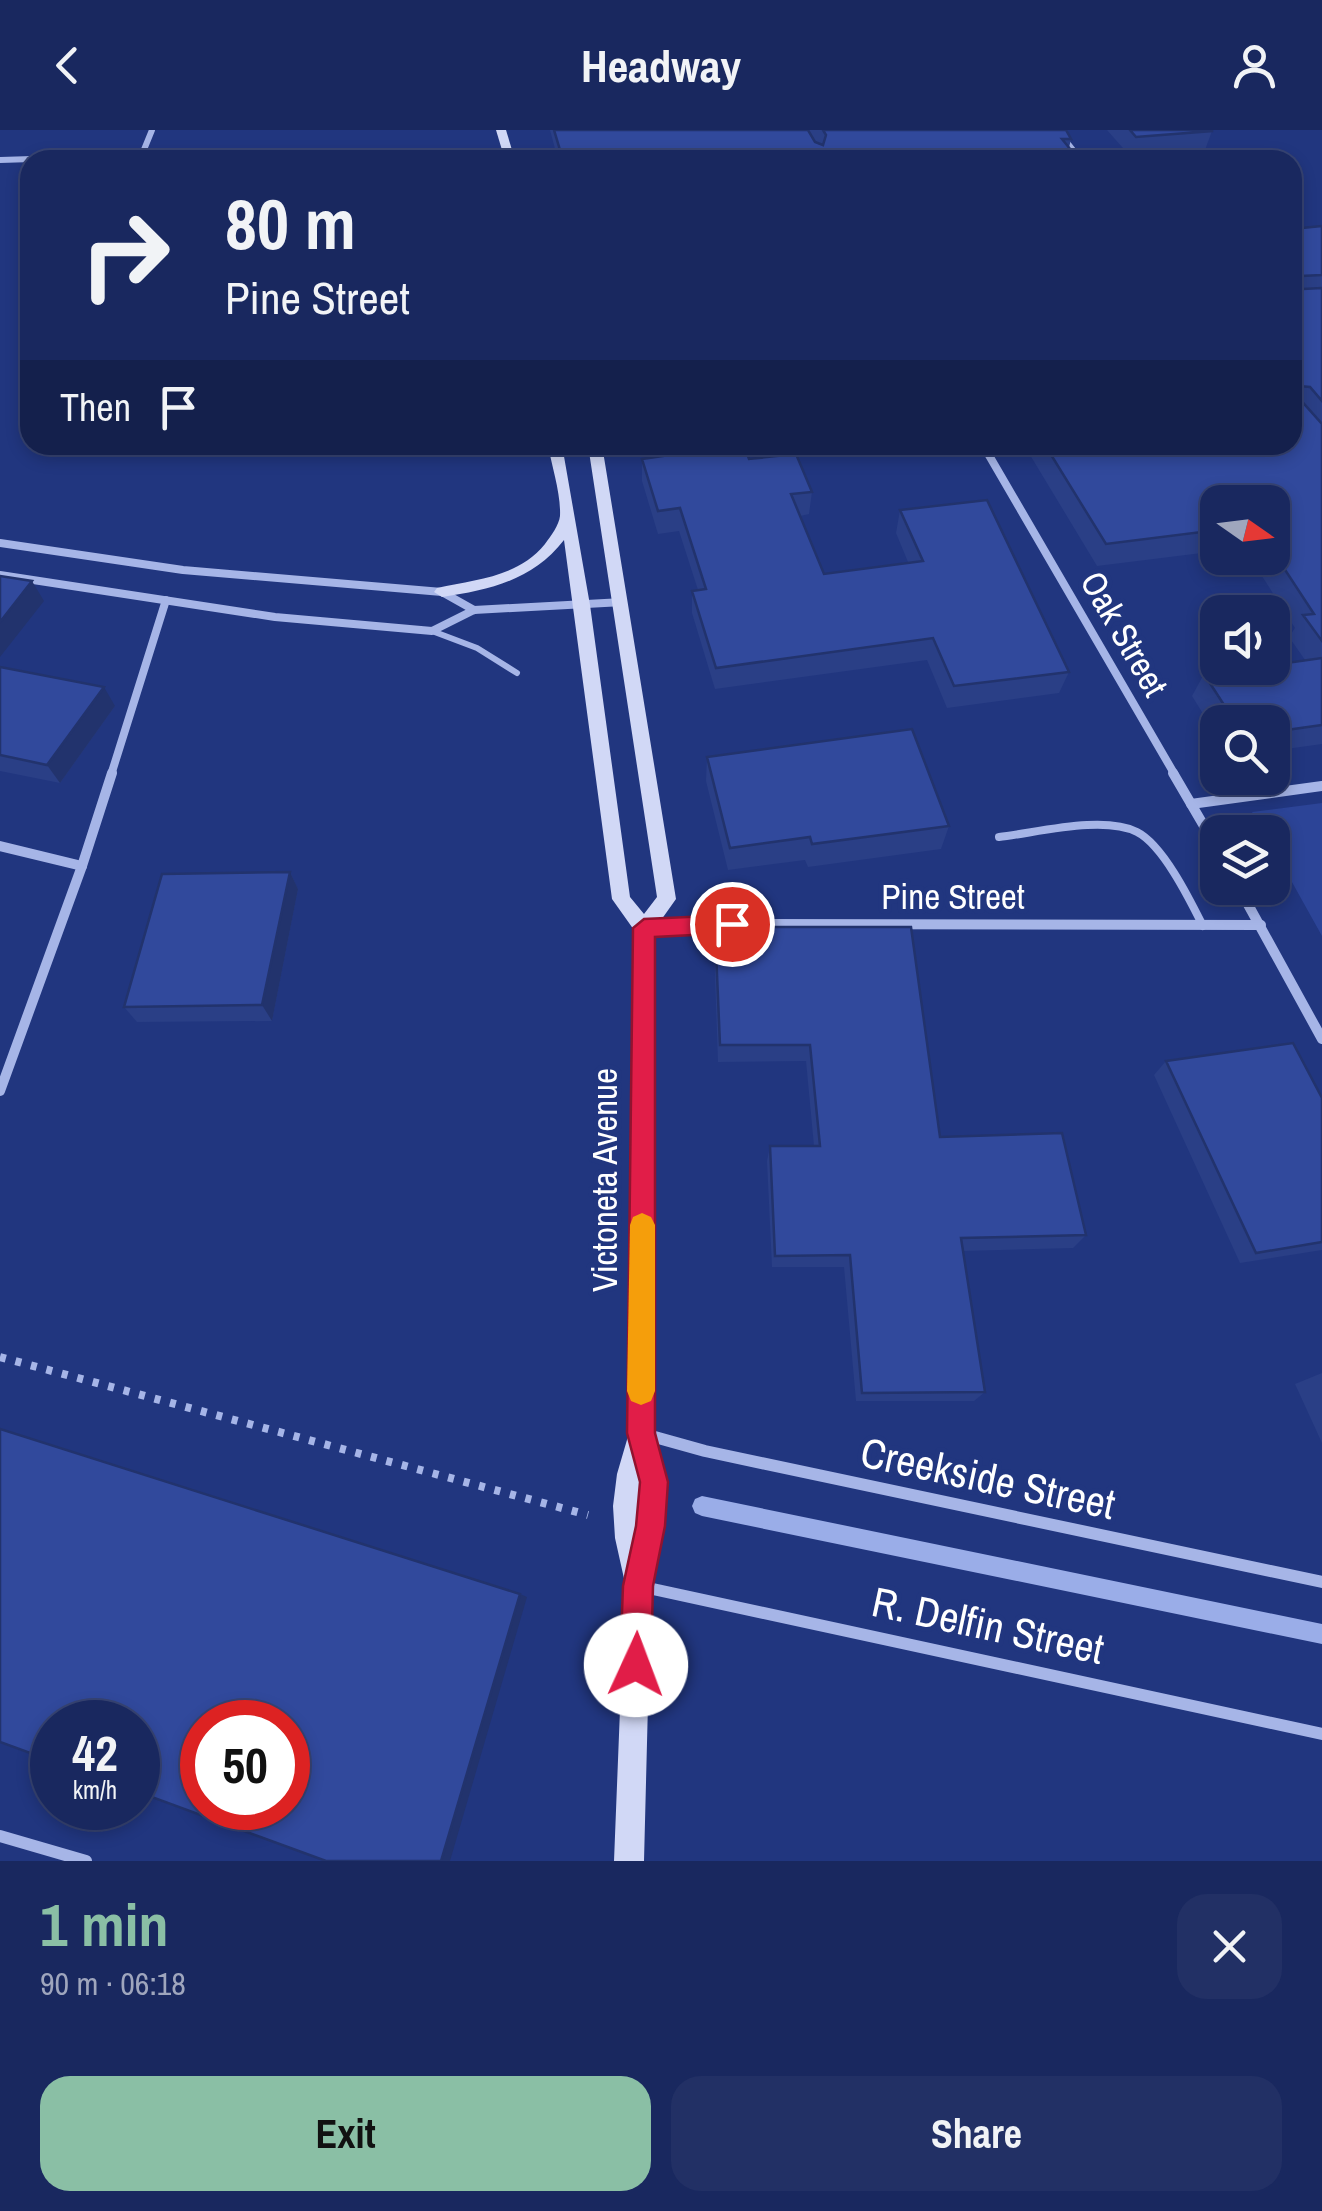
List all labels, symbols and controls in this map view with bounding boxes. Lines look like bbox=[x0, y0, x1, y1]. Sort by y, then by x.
text: Headway bbox=[581, 35, 741, 96]
icon: back bbox=[40, 38, 95, 93]
icon: person bbox=[1227, 38, 1282, 93]
text: 80 m bbox=[225, 177, 356, 271]
icon: right bbox=[60, 190, 190, 320]
text: Pine Street bbox=[225, 267, 410, 328]
icon: arrive bbox=[151, 380, 206, 435]
text: Then bbox=[60, 382, 131, 433]
north arrow bbox=[1200, 485, 1290, 575]
map controls bbox=[1200, 485, 1290, 905]
street label: Oak Street bbox=[1070, 563, 1179, 705]
button: sound bbox=[1200, 595, 1290, 685]
button: search bbox=[1200, 705, 1290, 795]
button: layers bbox=[1200, 815, 1290, 905]
street label: Pine Street bbox=[881, 873, 1025, 920]
pin bbox=[690, 882, 775, 967]
icon: arrive bbox=[705, 897, 760, 952]
street label: Victoneta Avenue bbox=[581, 1068, 628, 1292]
street label: Creekside Street bbox=[856, 1424, 1120, 1532]
street label: R. Delfin Street bbox=[867, 1573, 1109, 1677]
position arrow bbox=[584, 1613, 688, 1717]
speed limit sign: 50 bbox=[180, 1700, 310, 1830]
text: 42 bbox=[72, 1719, 118, 1787]
text: km/h bbox=[73, 1773, 117, 1807]
text: 1 min bbox=[40, 1884, 169, 1965]
button: close bbox=[1177, 1894, 1282, 1999]
text: 90 m · 06:18 bbox=[40, 1962, 186, 2005]
button: Exit bbox=[40, 2076, 651, 2191]
button: Share bbox=[671, 2076, 1282, 2191]

